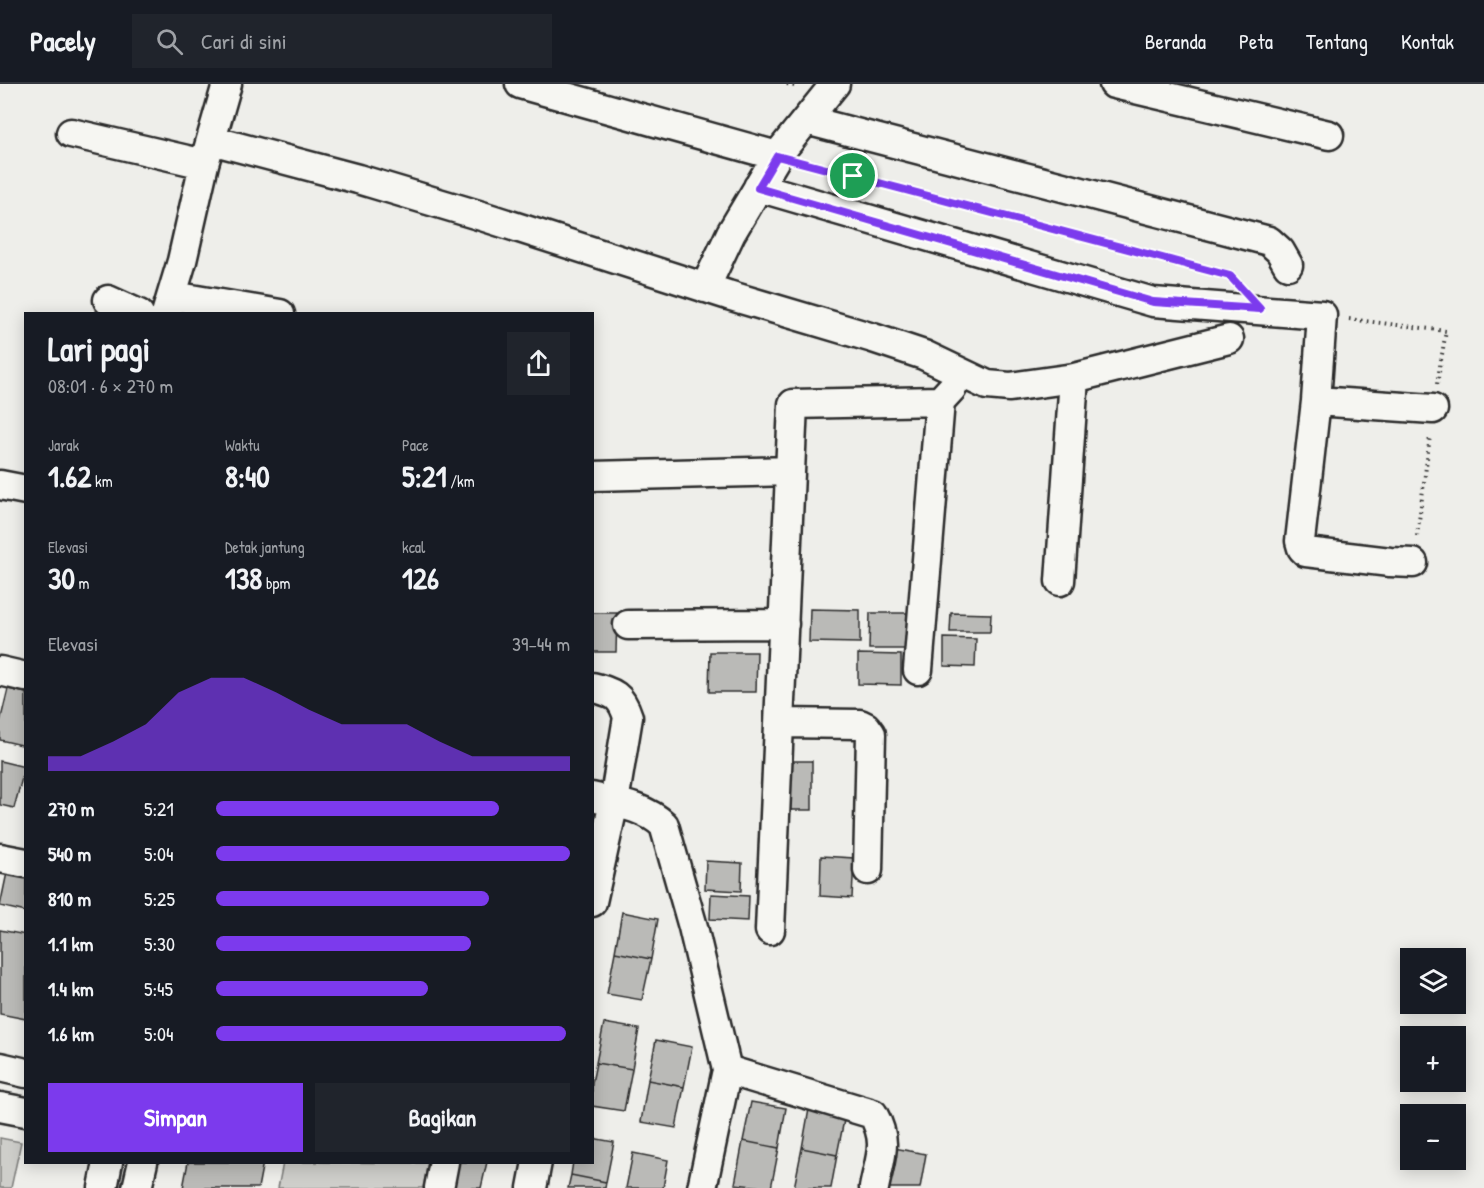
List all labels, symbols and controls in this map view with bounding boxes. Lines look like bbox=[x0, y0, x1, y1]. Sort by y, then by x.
search box bbox=[132, 14, 552, 68]
text: Pacely bbox=[30, 22, 96, 60]
icon: search bbox=[153, 25, 186, 58]
text: Cari di sini bbox=[201, 26, 287, 56]
text: Beranda bbox=[1145, 27, 1206, 56]
text: Peta bbox=[1239, 27, 1273, 56]
text: Tentang bbox=[1306, 27, 1368, 56]
text: Kontak bbox=[1401, 27, 1454, 56]
pin bbox=[827, 150, 878, 201]
icon: arrive bbox=[836, 159, 869, 192]
text: Lari pagi bbox=[48, 327, 150, 371]
button: share bbox=[507, 332, 570, 395]
text: 08:01 · 6 × 270 m bbox=[48, 372, 173, 399]
text: Jarak bbox=[48, 434, 79, 456]
text: Waktu bbox=[225, 434, 260, 456]
text: Pace bbox=[402, 434, 429, 456]
text: 1.62 bbox=[48, 456, 91, 496]
text: 8:40 bbox=[225, 456, 270, 496]
text: 5:21 bbox=[402, 456, 447, 496]
text: km bbox=[91, 470, 113, 492]
text: /km bbox=[447, 470, 475, 492]
text: Elevasi bbox=[48, 536, 88, 558]
text: Detak jantung bbox=[225, 536, 305, 558]
text: kcal bbox=[402, 536, 425, 558]
text: 30 bbox=[48, 558, 75, 598]
text: 138 bbox=[225, 558, 262, 598]
text: 126 bbox=[402, 558, 439, 598]
text: m bbox=[75, 572, 89, 594]
text: bpm bbox=[262, 572, 290, 594]
text: Elevasi bbox=[48, 630, 98, 657]
text: 39–44 m bbox=[512, 630, 570, 657]
text: 270 m bbox=[48, 795, 94, 822]
text: 5:21 bbox=[144, 795, 174, 822]
text: 540 m bbox=[48, 840, 91, 867]
text: 5:04 bbox=[144, 840, 174, 867]
text: 810 m bbox=[48, 885, 91, 912]
text: 5:25 bbox=[144, 885, 175, 912]
text: 1.1 km bbox=[48, 930, 93, 957]
text: 5:30 bbox=[144, 930, 175, 957]
map controls bbox=[1400, 948, 1466, 1170]
button: layers bbox=[1400, 948, 1466, 1014]
text: 1.4 km bbox=[48, 975, 94, 1002]
text: 5:45 bbox=[144, 975, 173, 1002]
text: 1.6 km bbox=[48, 1020, 94, 1047]
text: 5:04 bbox=[144, 1020, 174, 1047]
button: + bbox=[1400, 1026, 1466, 1092]
button: Simpan bbox=[48, 1083, 303, 1152]
button: Bagikan bbox=[315, 1083, 570, 1152]
button: − bbox=[1400, 1104, 1466, 1170]

